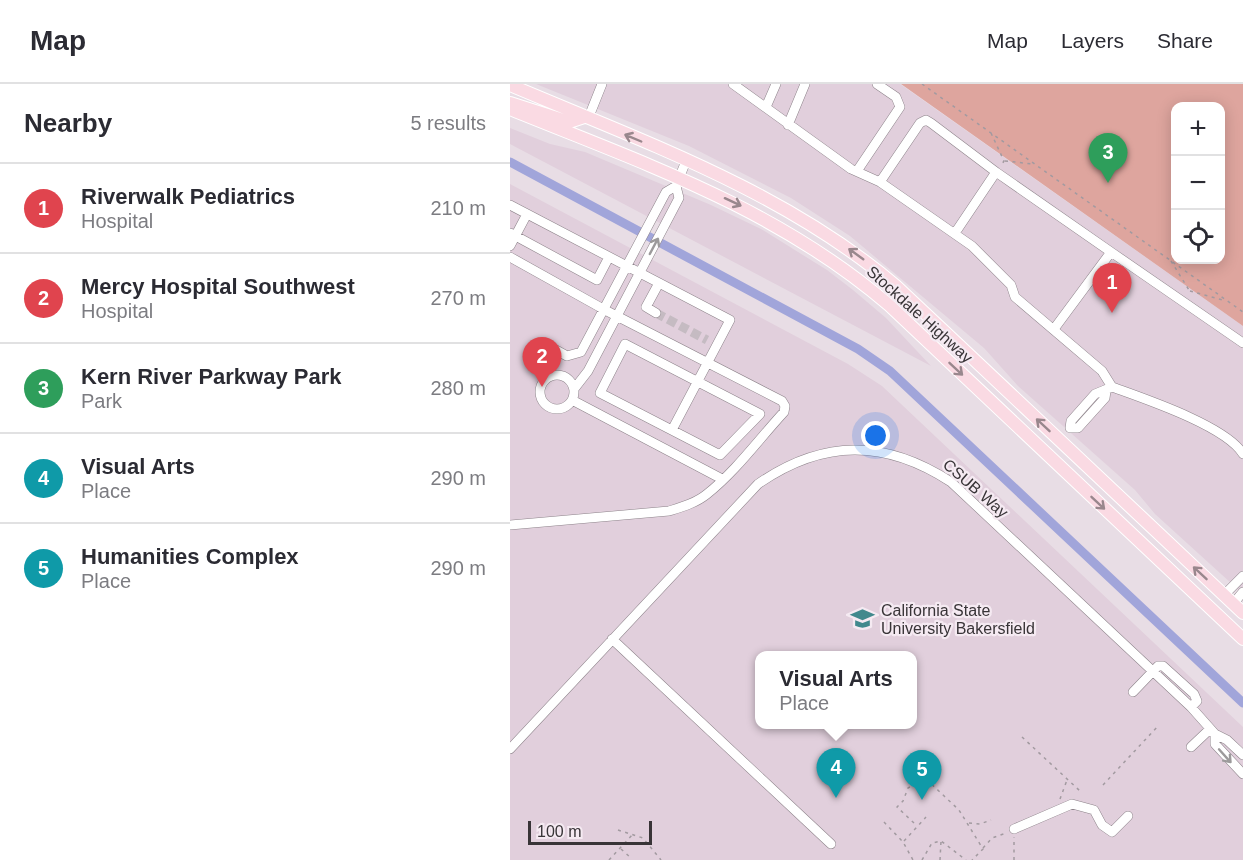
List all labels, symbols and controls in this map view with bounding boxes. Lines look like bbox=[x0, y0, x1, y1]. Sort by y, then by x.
text: Map bbox=[30, 25, 86, 56]
text: Map bbox=[987, 29, 1028, 52]
text: Layers bbox=[1061, 29, 1124, 52]
text: Share bbox=[1157, 29, 1213, 52]
map controls bbox=[1171, 102, 1225, 264]
button: + bbox=[1171, 102, 1225, 156]
text: Nearby bbox=[24, 108, 112, 138]
text: 5 results bbox=[410, 112, 486, 134]
one-way arrow bbox=[624, 132, 642, 143]
pin: 3 bbox=[1088, 134, 1128, 183]
button: − bbox=[1171, 156, 1225, 210]
text: Riverwalk Pediatrics bbox=[81, 184, 295, 209]
one-way arrow bbox=[723, 196, 741, 208]
text: 1 bbox=[38, 197, 49, 219]
text: 210 m bbox=[430, 197, 486, 219]
text: Hospital bbox=[81, 210, 153, 232]
button: locate bbox=[1171, 210, 1225, 264]
one-way arrow bbox=[649, 237, 660, 255]
one-way arrow bbox=[849, 248, 865, 260]
street label: Stockdale Highway bbox=[863, 263, 976, 366]
pin: 1 bbox=[1092, 264, 1132, 313]
text: Mercy Hospital Southwest bbox=[81, 274, 355, 299]
text: 2 bbox=[38, 287, 49, 309]
text: 270 m bbox=[430, 287, 486, 309]
text: Hospital bbox=[81, 300, 153, 322]
pin: 2 bbox=[522, 338, 561, 387]
one-way arrow bbox=[948, 362, 963, 376]
text: Kern River Parkway Park bbox=[81, 364, 342, 389]
text: 3 bbox=[38, 377, 49, 399]
text: 280 m bbox=[430, 377, 486, 399]
text: Park bbox=[81, 390, 122, 412]
one-way arrow bbox=[1036, 418, 1051, 432]
your location bbox=[861, 421, 890, 450]
text: Visual Arts bbox=[81, 454, 195, 479]
street label: CSUB Way bbox=[940, 456, 1012, 521]
text: 4 bbox=[38, 467, 49, 489]
text: 290 m bbox=[430, 467, 486, 489]
text: Place bbox=[81, 480, 131, 502]
one-way arrow bbox=[1090, 495, 1105, 509]
text: Humanities Complex bbox=[81, 544, 299, 569]
text: 5 bbox=[38, 557, 49, 579]
text: 290 m bbox=[430, 557, 486, 579]
one-way arrow bbox=[1193, 565, 1208, 580]
text: Place bbox=[81, 570, 131, 592]
place label: California State University Bakersfield bbox=[881, 602, 1035, 637]
school or university icon: California State University Bakersfield bbox=[850, 606, 876, 632]
popup bbox=[755, 651, 917, 729]
text: Visual Arts bbox=[779, 666, 893, 691]
text: Place bbox=[779, 692, 829, 714]
pin: 4 bbox=[816, 748, 856, 798]
one-way arrow bbox=[1218, 748, 1232, 763]
pin: 5 bbox=[902, 750, 942, 800]
scale bar bbox=[528, 818, 652, 846]
text: 100 m bbox=[537, 823, 581, 840]

